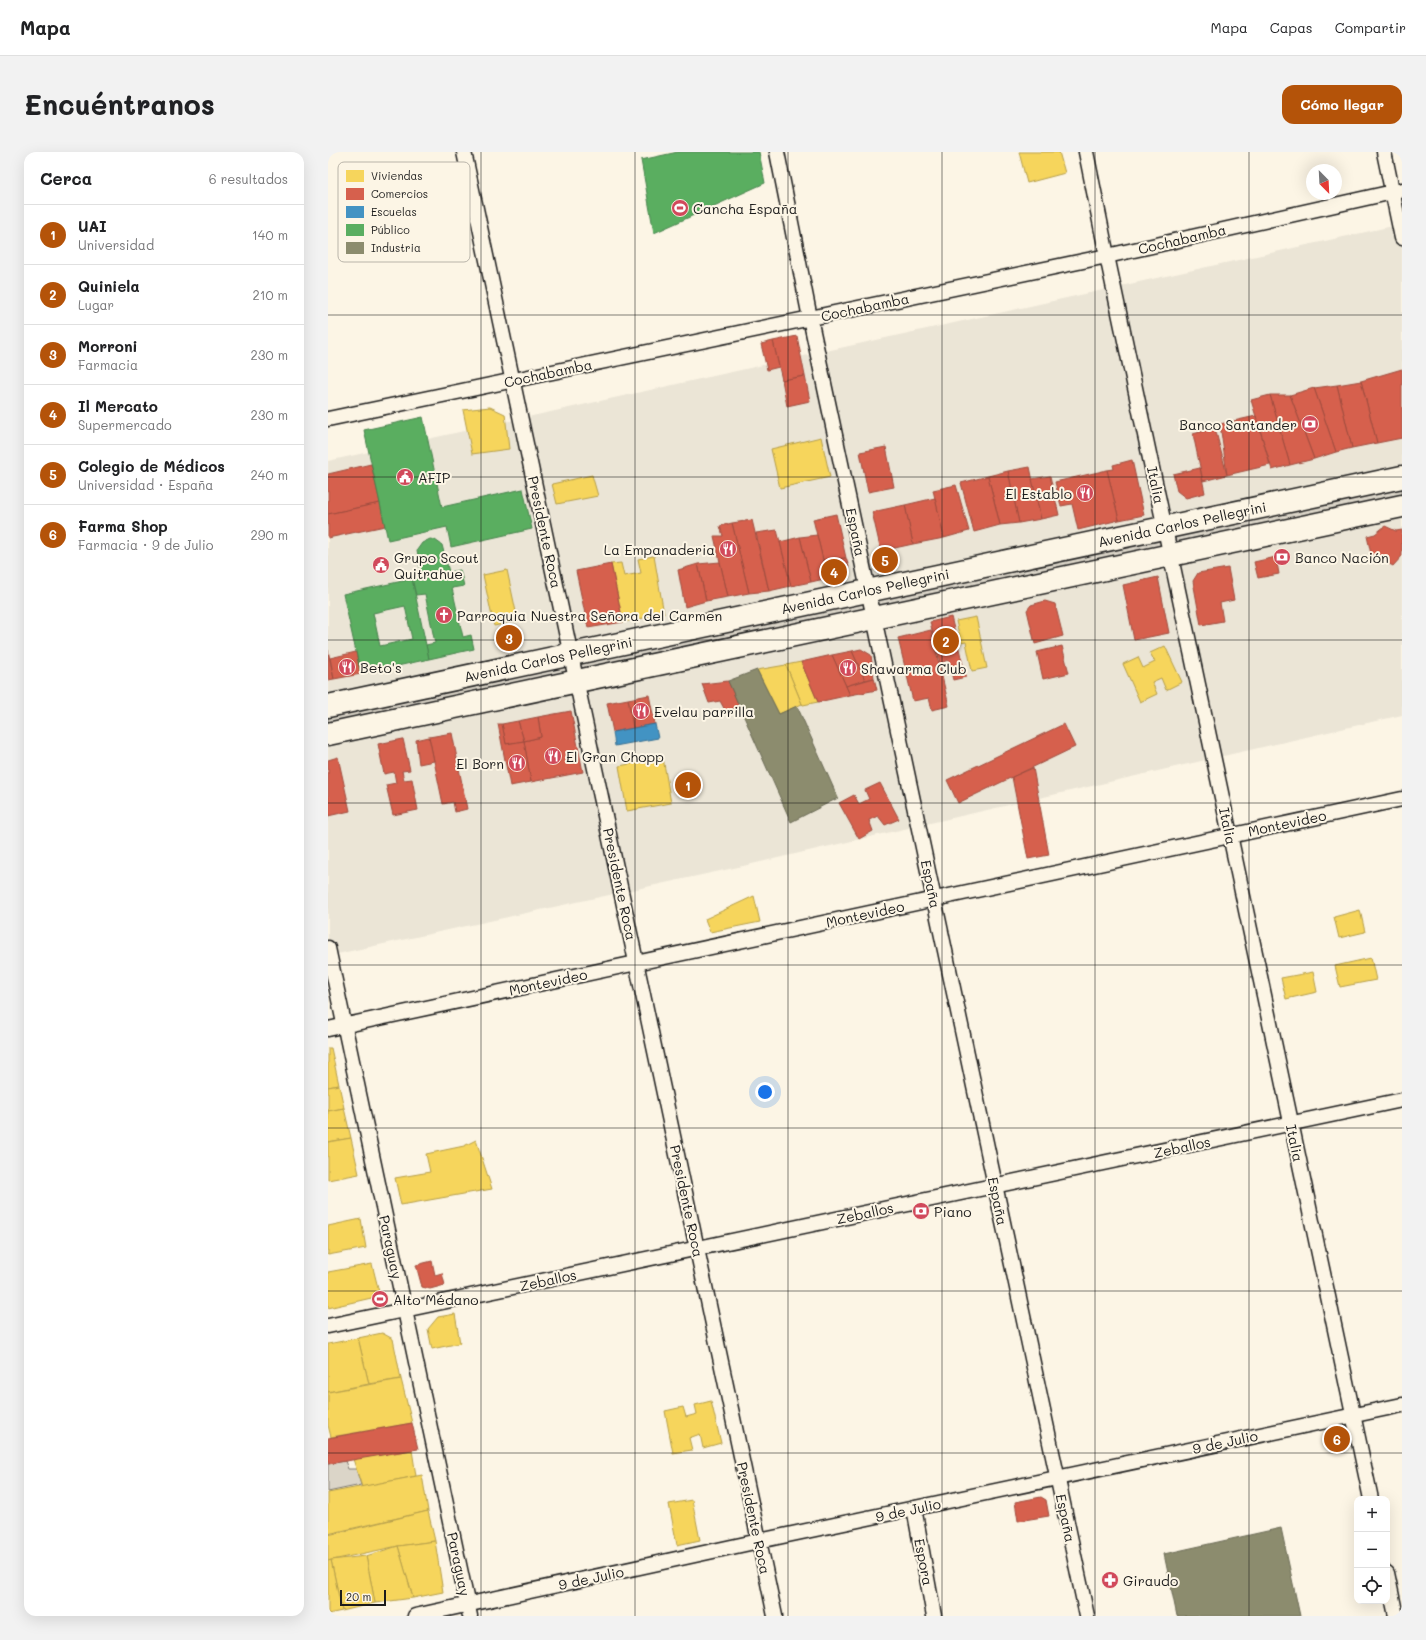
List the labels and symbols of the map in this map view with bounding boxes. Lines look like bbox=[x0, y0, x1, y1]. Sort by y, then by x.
legend bbox=[338, 162, 470, 262]
north arrow bbox=[1306, 164, 1342, 200]
text: Viviendas bbox=[371, 168, 423, 183]
text: Comercios bbox=[371, 186, 428, 201]
sports icon: Cancha España bbox=[670, 198, 690, 218]
place label: Cancha España bbox=[693, 199, 797, 218]
text: Escuelas bbox=[371, 204, 417, 219]
street label: Cochabamba bbox=[1136, 220, 1228, 258]
text: Público bbox=[371, 222, 410, 237]
text: Industria bbox=[371, 240, 421, 255]
street label: Cochabamba bbox=[819, 288, 911, 326]
street label: Cochabamba bbox=[502, 354, 594, 392]
bank icon: Banco Santander bbox=[1300, 414, 1320, 434]
place label: Banco Santander bbox=[1179, 415, 1297, 434]
street label: Italia bbox=[1143, 465, 1169, 505]
public building icon: AFIP bbox=[395, 467, 415, 487]
place label: AFIP bbox=[418, 468, 451, 487]
street label: Presidente Roca bbox=[524, 474, 566, 590]
restaurant icon: El Establo bbox=[1075, 483, 1095, 503]
place label: El Establo bbox=[1006, 484, 1072, 503]
street label: Avenida Carlos Pellegrini bbox=[1096, 497, 1268, 551]
street label: España bbox=[842, 506, 870, 558]
restaurant icon: La Empanaderia bbox=[718, 539, 738, 559]
place label: La Empanaderia bbox=[604, 540, 715, 559]
pin: 5 bbox=[872, 545, 898, 575]
bank icon: Banco Nación bbox=[1272, 547, 1292, 567]
place label: Grupo Scout Quitrahue bbox=[394, 548, 479, 583]
place label: Banco Nación bbox=[1295, 548, 1389, 567]
public building icon: Grupo Scout Quitrahue bbox=[371, 555, 391, 575]
pin: 4 bbox=[821, 557, 847, 587]
street label: Avenida Carlos Pellegrini bbox=[779, 564, 951, 618]
church icon: Parroquia Nuestra Señora del Carmen bbox=[434, 605, 454, 625]
place label: Parroquia Nuestra Señora del Carmen bbox=[457, 606, 722, 625]
pin: 3 bbox=[496, 623, 522, 653]
pin: 2 bbox=[933, 626, 959, 656]
street label: Avenida Carlos Pellegrini bbox=[462, 632, 634, 686]
restaurant icon: Beto's bbox=[337, 657, 357, 677]
place label: Beto's bbox=[360, 658, 402, 677]
restaurant icon: Shawarma Club bbox=[838, 658, 858, 678]
place label: Shawarma Club bbox=[861, 659, 967, 678]
restaurant icon: Evelau parrilla bbox=[631, 701, 651, 721]
place label: Evelau parrilla bbox=[654, 702, 754, 721]
restaurant icon: El Gran Chopp bbox=[543, 746, 563, 766]
place label: El Gran Chopp bbox=[566, 747, 664, 766]
restaurant icon: El Born bbox=[507, 753, 527, 773]
place label: El Born bbox=[456, 754, 504, 773]
pin: 1 bbox=[675, 770, 701, 800]
street label: Montevideo bbox=[1246, 805, 1328, 841]
street label: Italia bbox=[1215, 806, 1241, 846]
street label: Presidente Roca bbox=[599, 826, 641, 942]
street label: España bbox=[917, 858, 945, 910]
street label: Montevideo bbox=[824, 896, 906, 932]
street label: Montevideo bbox=[507, 964, 589, 1000]
your location bbox=[755, 1082, 775, 1102]
street label: Italia bbox=[1282, 1123, 1308, 1163]
street label: Zeballos bbox=[1152, 1132, 1212, 1162]
street label: Presidente Roca bbox=[666, 1143, 708, 1259]
street label: España bbox=[984, 1175, 1012, 1227]
street label: Zeballos bbox=[835, 1198, 895, 1228]
bank icon: Piano bbox=[911, 1201, 931, 1221]
place label: Piano bbox=[934, 1202, 972, 1221]
street label: Paraguay bbox=[375, 1213, 407, 1281]
street label: Zeballos bbox=[518, 1265, 578, 1295]
sports icon: Alto Médano bbox=[370, 1289, 390, 1309]
place label: Alto Médano bbox=[393, 1290, 479, 1309]
pin: 6 bbox=[1324, 1424, 1350, 1454]
street label: 9 de Julio bbox=[1191, 1426, 1259, 1458]
street label: Presidente Roca bbox=[733, 1460, 775, 1576]
street label: España bbox=[1052, 1492, 1080, 1544]
street label: 9 de Julio bbox=[874, 1494, 942, 1526]
street label: Paraguay bbox=[443, 1530, 475, 1598]
street label: Espora bbox=[910, 1537, 938, 1587]
street label: 9 de Julio bbox=[557, 1562, 625, 1594]
pharmacy icon: Giraudo bbox=[1100, 1570, 1120, 1590]
place label: Giraudo bbox=[1123, 1571, 1178, 1590]
scale bar bbox=[340, 1588, 386, 1607]

